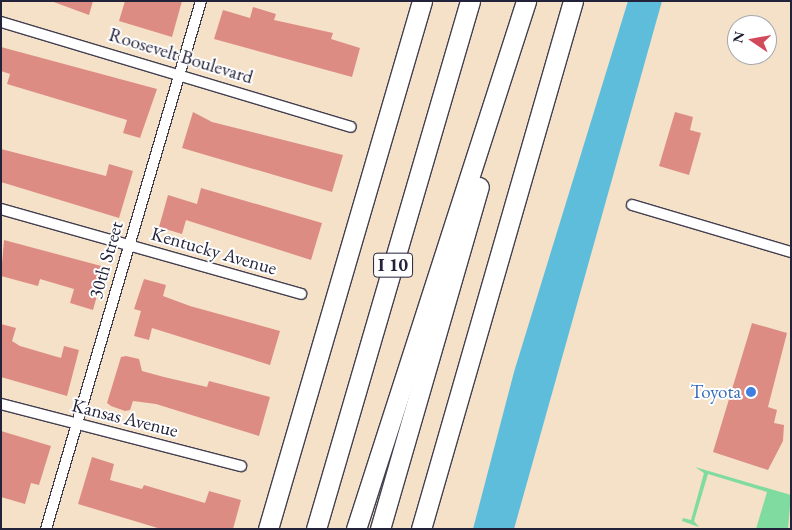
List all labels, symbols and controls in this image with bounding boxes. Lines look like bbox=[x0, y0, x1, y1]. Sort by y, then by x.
north arrow bbox=[727, 15, 777, 65]
street label: Roosevelt Boulevard bbox=[106, 23, 256, 89]
text: N bbox=[728, 30, 748, 45]
street label: 30th Street bbox=[84, 219, 128, 301]
street label: Kentucky Avenue bbox=[149, 222, 279, 280]
road number: I 10 bbox=[373, 250, 413, 280]
place label: Toyota bbox=[691, 381, 741, 403]
marker: Toyota bbox=[745, 386, 757, 398]
street label: Kansas Avenue bbox=[69, 394, 181, 442]

